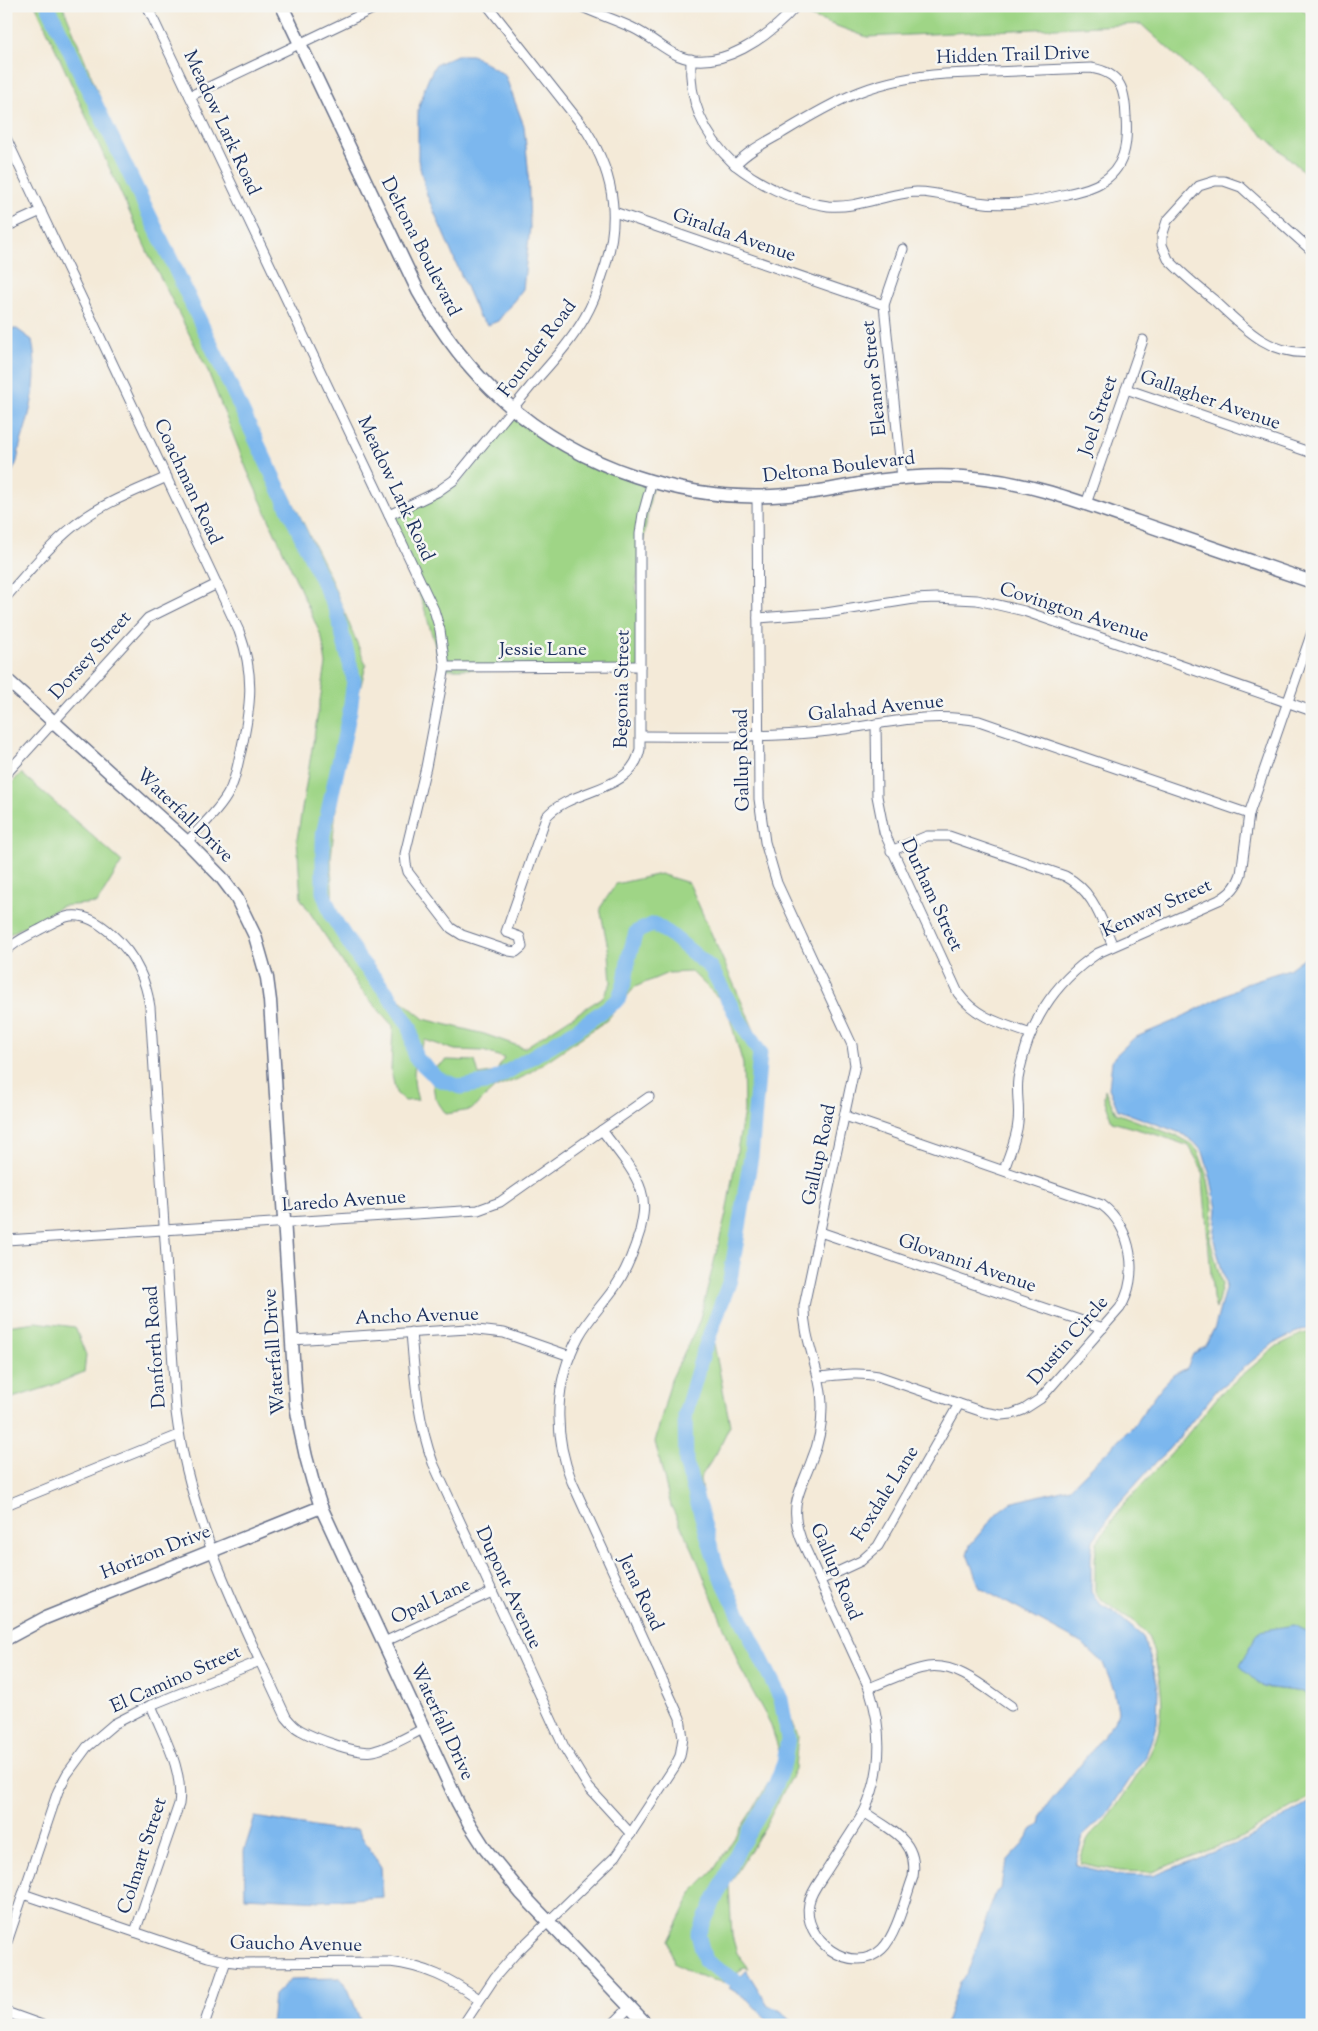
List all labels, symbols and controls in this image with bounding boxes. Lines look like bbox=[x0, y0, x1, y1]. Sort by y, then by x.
street label: Hidden Trail Drive bbox=[936, 40, 1090, 72]
street label: Meadow Lark Road bbox=[176, 46, 267, 200]
street label: Deltona Boulevard bbox=[373, 173, 467, 322]
street label: Giralda Avenue bbox=[669, 202, 799, 270]
street label: Founder Road bbox=[492, 294, 584, 403]
street label: Eleanor Street bbox=[855, 318, 894, 437]
street label: Gallagher Avenue bbox=[1136, 364, 1284, 438]
street label: Joel Street bbox=[1072, 372, 1125, 461]
street label: Meadow Lark Road bbox=[350, 412, 441, 566]
street label: Coachman Road bbox=[146, 415, 228, 549]
street label: Deltona Boulevard bbox=[761, 445, 917, 491]
street label: Covington Avenue bbox=[996, 576, 1152, 650]
street label: Dorsey Street bbox=[44, 605, 139, 706]
street label: Begonia Street bbox=[608, 629, 638, 749]
street label: Jessie Lane bbox=[498, 637, 587, 664]
street label: Galahad Avenue bbox=[807, 688, 945, 730]
street label: Gallup Road bbox=[729, 708, 757, 812]
street label: Waterfall Drive bbox=[129, 762, 239, 870]
street label: Durham Street bbox=[893, 834, 969, 956]
street label: Kenway Street bbox=[1098, 873, 1217, 945]
street label: Gallup Road bbox=[796, 1102, 844, 1208]
street label: Laredo Avenue bbox=[281, 1184, 407, 1220]
street label: Glovanni Avenue bbox=[894, 1228, 1040, 1300]
street label: Danforth Road bbox=[138, 1284, 174, 1409]
street label: Waterfall Drive bbox=[257, 1288, 293, 1416]
street label: Dustin Circle bbox=[1023, 1290, 1116, 1392]
street label: Ancho Avenue bbox=[355, 1301, 479, 1333]
street label: Foxdale Lane bbox=[846, 1441, 926, 1547]
street label: Horizon Drive bbox=[97, 1519, 215, 1587]
street label: Gallup Road bbox=[802, 1519, 868, 1625]
street label: Dupont Avenue bbox=[468, 1522, 548, 1654]
street label: Jena Road bbox=[610, 1550, 669, 1636]
street label: Opal Lane bbox=[387, 1572, 475, 1632]
street label: El Camino Street bbox=[106, 1639, 246, 1721]
street label: Waterfall Drive bbox=[402, 1659, 480, 1785]
street label: Colmart Street bbox=[111, 1794, 175, 1918]
street label: Gaucho Avenue bbox=[230, 1930, 363, 1960]

